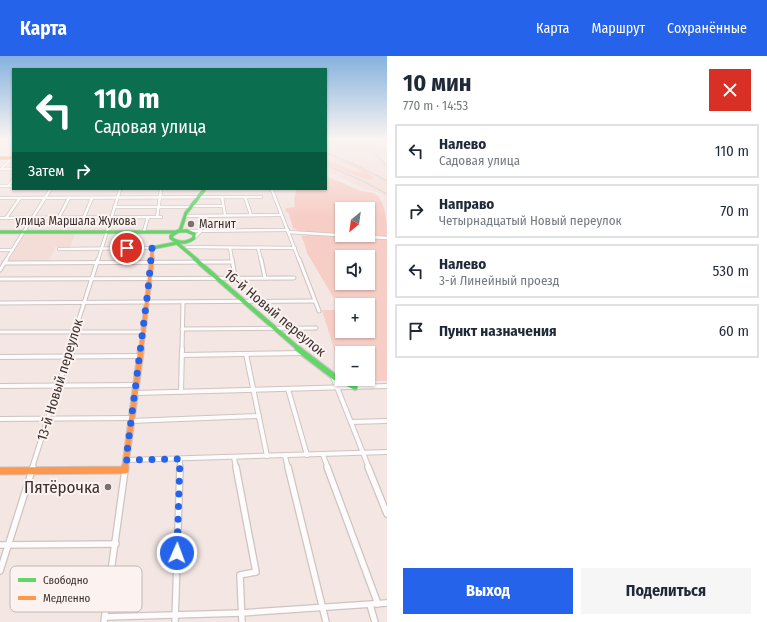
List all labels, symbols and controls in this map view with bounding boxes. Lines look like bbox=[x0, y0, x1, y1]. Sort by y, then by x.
text: Карта bbox=[20, 17, 67, 40]
text: Карта bbox=[536, 20, 569, 37]
text: Маршрут bbox=[591, 20, 645, 37]
text: Сохранённые bbox=[667, 20, 747, 37]
text: 10 мин bbox=[403, 69, 472, 97]
button: close bbox=[709, 69, 751, 111]
text: 110 m bbox=[94, 82, 160, 115]
icon: left bbox=[28, 84, 80, 136]
text: 770 m · 14:53 bbox=[403, 98, 468, 113]
text: Садовая улица bbox=[94, 116, 206, 138]
text: Налево bbox=[439, 135, 486, 153]
icon: left bbox=[405, 140, 427, 162]
text: 110 m bbox=[715, 142, 749, 160]
text: Садовая улица bbox=[439, 153, 520, 168]
icon: right bbox=[72, 160, 94, 182]
text: Затем bbox=[28, 162, 64, 180]
text: Направо bbox=[439, 195, 494, 213]
icon: right bbox=[405, 200, 427, 222]
north arrow bbox=[335, 202, 375, 242]
map controls bbox=[335, 202, 375, 386]
text: 70 m bbox=[720, 202, 749, 220]
text: Четырнадцатый Новый переулок bbox=[439, 213, 622, 228]
street label: улица Маршала Жукова bbox=[16, 214, 137, 228]
place label: Магнит bbox=[199, 217, 236, 231]
marker: Магнит bbox=[186, 219, 196, 229]
pin bbox=[110, 231, 144, 265]
icon: arrive bbox=[116, 237, 138, 259]
button: sound bbox=[335, 250, 375, 290]
text: Налево bbox=[439, 255, 486, 273]
icon: left bbox=[405, 260, 427, 282]
text: 530 m bbox=[713, 262, 749, 280]
street label: 16-й Новый переулок bbox=[221, 266, 330, 361]
text: 3-й Линейный проезд bbox=[439, 273, 559, 288]
button: + bbox=[335, 298, 375, 338]
street label: 13-й Новый переулок bbox=[33, 317, 87, 443]
icon: arrive bbox=[405, 320, 427, 342]
text: Пункт назначения bbox=[439, 322, 557, 340]
text: 60 m bbox=[719, 322, 749, 340]
button: − bbox=[335, 346, 375, 386]
place label: Пятёрочка bbox=[24, 477, 100, 498]
marker: Пятёрочка bbox=[103, 482, 113, 492]
position arrow bbox=[156, 532, 198, 574]
legend bbox=[10, 566, 142, 612]
button: Выход bbox=[403, 568, 573, 614]
button: Поделиться bbox=[581, 568, 751, 614]
text: Свободно bbox=[43, 574, 88, 587]
text: Медленно bbox=[43, 592, 91, 605]

